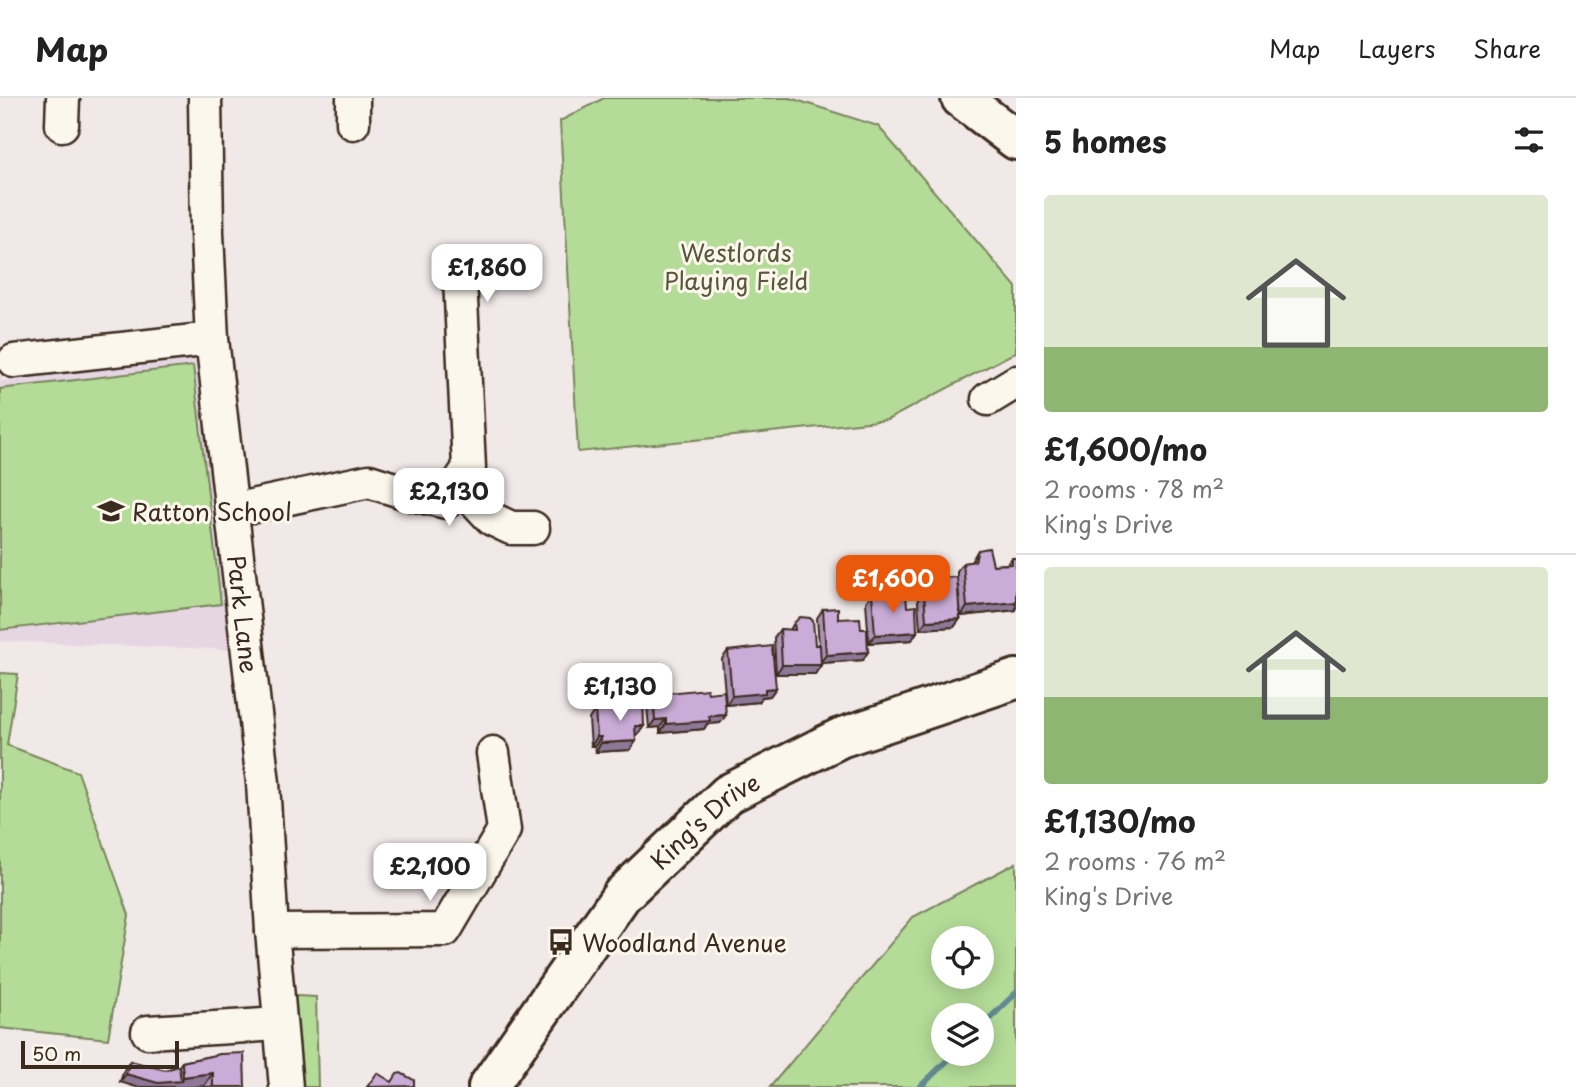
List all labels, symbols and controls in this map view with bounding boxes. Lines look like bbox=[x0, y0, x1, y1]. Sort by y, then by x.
text: Map bbox=[35, 23, 108, 73]
text: Map bbox=[1269, 30, 1320, 66]
text: Layers bbox=[1358, 30, 1435, 66]
text: Share bbox=[1473, 30, 1541, 66]
text: 5 homes bbox=[1044, 118, 1167, 163]
icon: filters bbox=[1510, 121, 1548, 159]
park label: Westlords Playing Field bbox=[664, 234, 808, 298]
icon: home bbox=[1233, 240, 1359, 366]
pin: £1,860 bbox=[430, 244, 544, 304]
text: £1,860 bbox=[447, 249, 527, 284]
text: £1,600/mo bbox=[1044, 426, 1207, 471]
pin: £2,130 bbox=[392, 468, 506, 528]
text: 2 rooms · 78 m² bbox=[1044, 471, 1224, 506]
text: £2,130 bbox=[409, 473, 489, 508]
place label: Ratton School bbox=[132, 493, 292, 529]
school or university icon: Ratton School bbox=[96, 496, 126, 526]
text: King's Drive bbox=[1044, 506, 1173, 541]
street label: Park Lane bbox=[219, 553, 268, 675]
pin: £1,600 bbox=[836, 556, 950, 615]
text: £1,600 bbox=[852, 560, 934, 595]
icon: home bbox=[1233, 612, 1359, 738]
pin: £1,130 bbox=[563, 664, 677, 723]
text: £1,130 bbox=[583, 668, 657, 703]
street label: King's Drive bbox=[642, 763, 765, 877]
text: £1,130/mo bbox=[1044, 798, 1196, 843]
text: 2 rooms · 76 m² bbox=[1044, 843, 1226, 878]
pin: £2,100 bbox=[373, 844, 487, 903]
text: £2,100 bbox=[389, 848, 471, 883]
text: King's Drive bbox=[1044, 878, 1173, 913]
place label: Woodland Avenue bbox=[582, 924, 787, 960]
map controls bbox=[931, 926, 994, 1066]
button: locate bbox=[931, 926, 994, 989]
bus stop icon: Woodland Avenue bbox=[546, 927, 576, 957]
button: layers bbox=[931, 1003, 994, 1066]
scale bar bbox=[21, 1038, 178, 1070]
text: 50 m bbox=[32, 1039, 81, 1067]

